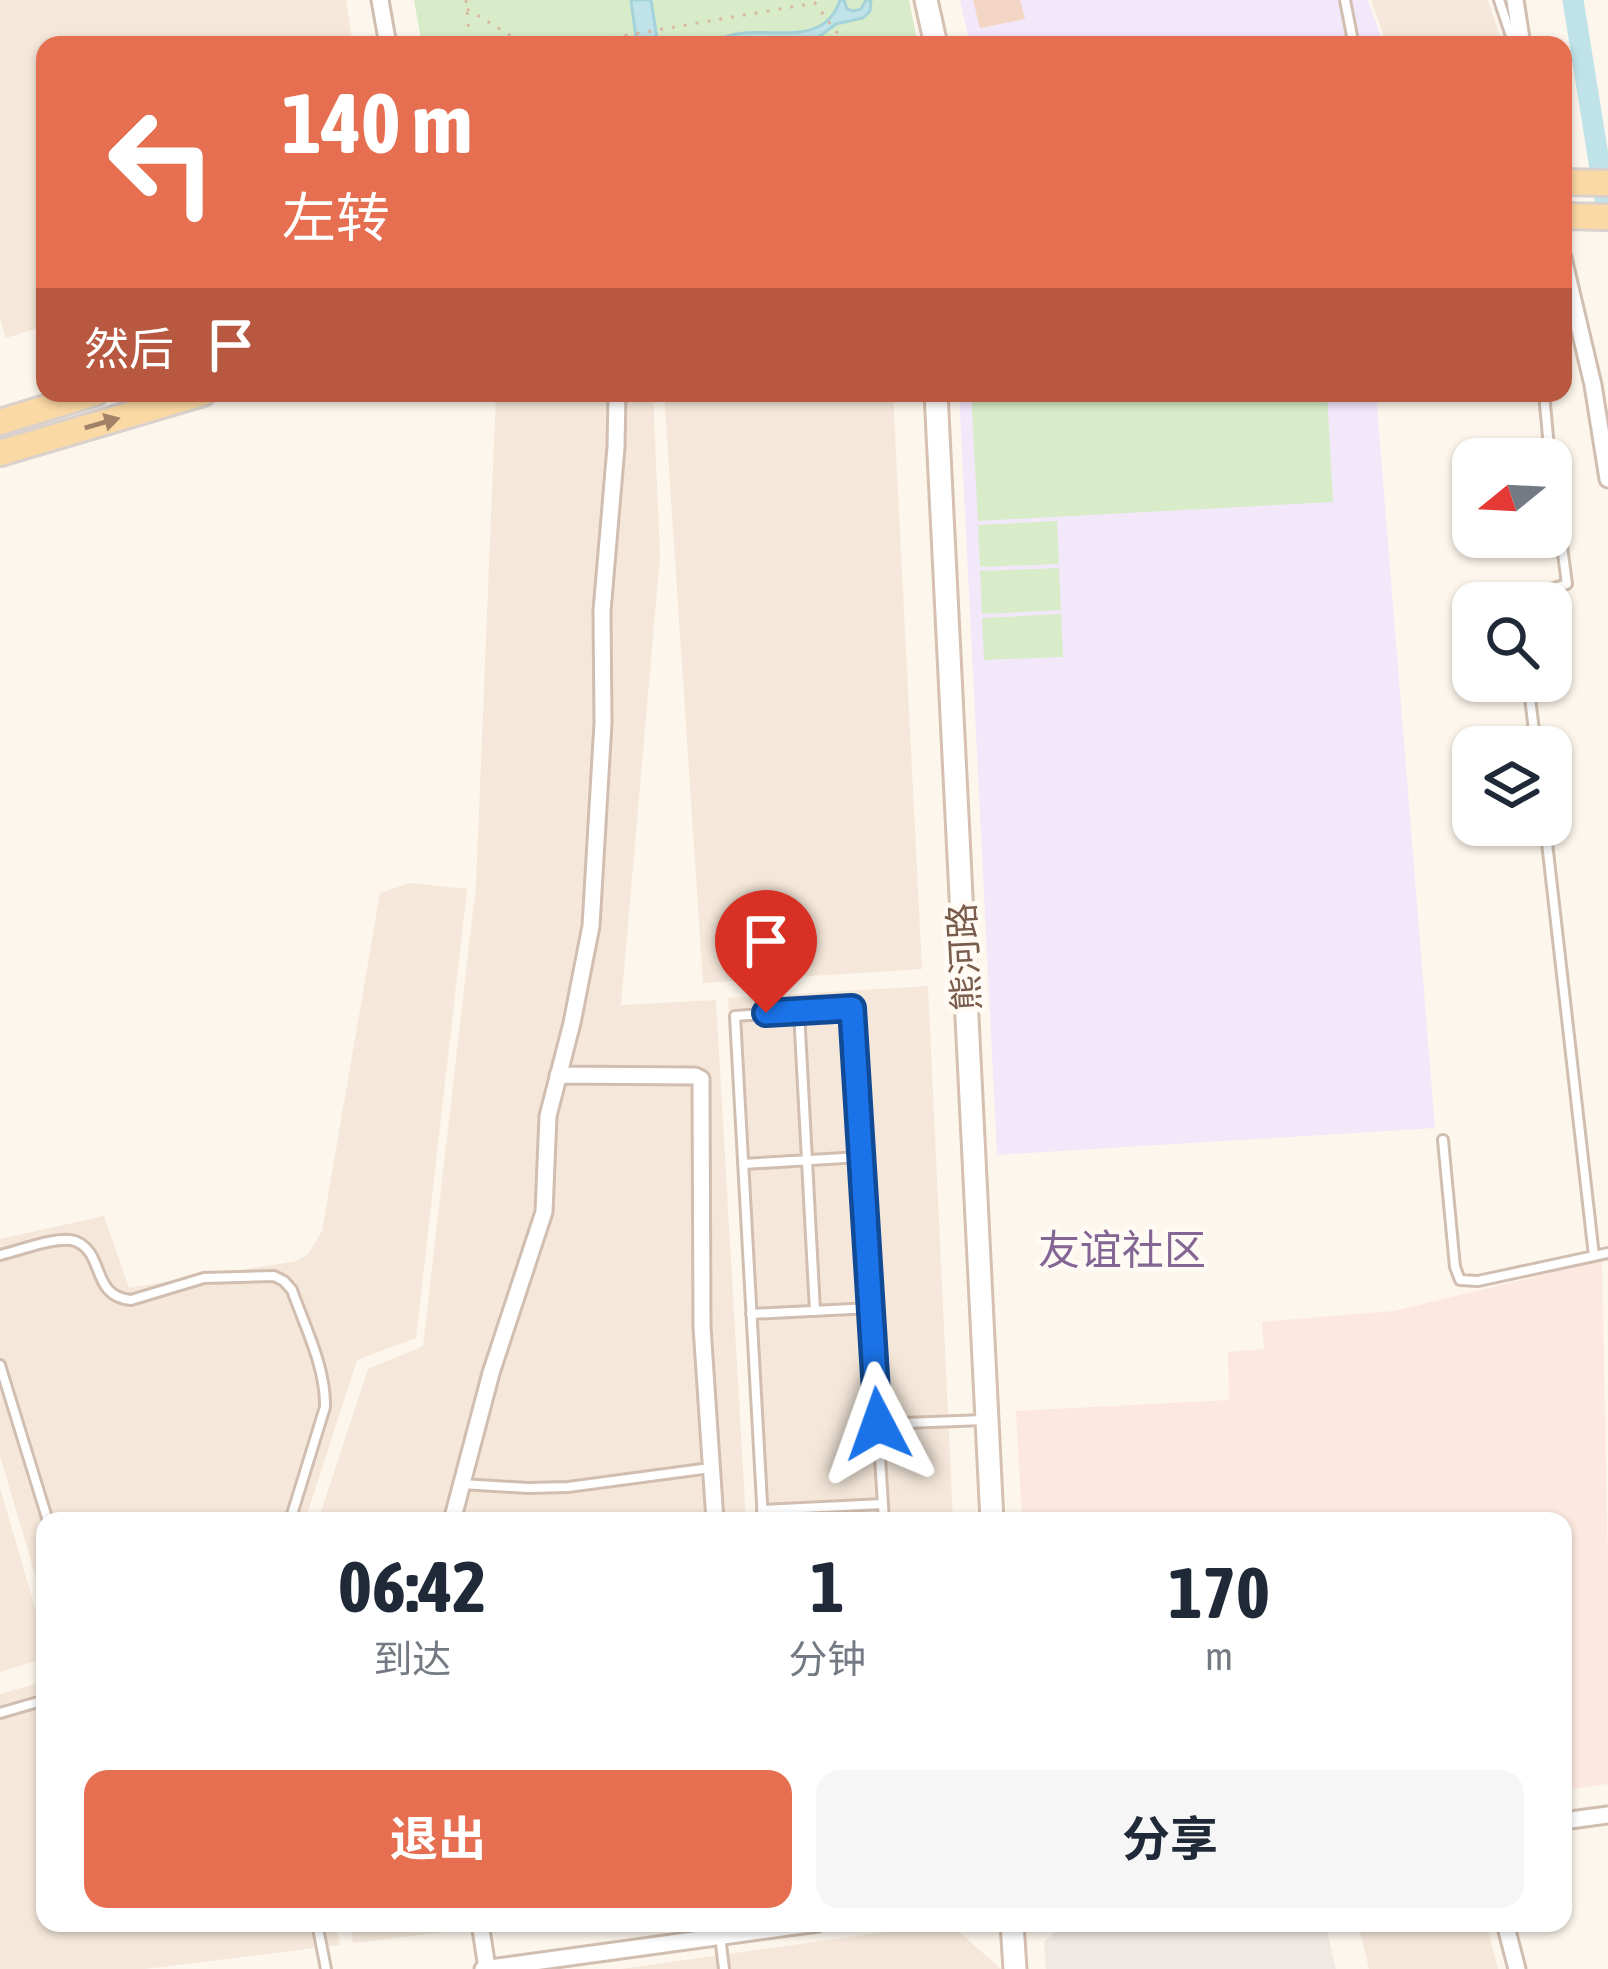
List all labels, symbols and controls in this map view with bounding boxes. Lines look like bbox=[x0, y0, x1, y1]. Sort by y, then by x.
text: 140 m bbox=[282, 75, 472, 171]
icon: left bbox=[84, 84, 240, 240]
text: 左转 bbox=[282, 187, 390, 248]
icon: arrive bbox=[198, 312, 264, 378]
text: 然后 bbox=[84, 323, 174, 375]
one-way arrow bbox=[84, 413, 120, 431]
north arrow bbox=[1452, 438, 1572, 558]
map controls bbox=[1452, 438, 1572, 846]
button: search bbox=[1452, 582, 1572, 702]
button: layers bbox=[1452, 726, 1572, 846]
pin bbox=[715, 890, 817, 1013]
street label: 熊河路 bbox=[940, 902, 988, 1012]
icon: arrive bbox=[733, 908, 799, 974]
district label: 友谊社区 bbox=[1038, 1226, 1206, 1274]
position arrow bbox=[815, 1361, 941, 1487]
text: 06:42 bbox=[338, 1545, 486, 1627]
text: 1 bbox=[810, 1545, 844, 1627]
text: 170 bbox=[1168, 1551, 1270, 1633]
text: m bbox=[1205, 1634, 1233, 1678]
text: 到达 bbox=[373, 1637, 451, 1681]
text: 分钟 bbox=[788, 1637, 866, 1681]
button: 退出 bbox=[84, 1770, 792, 1908]
button: 分享 bbox=[816, 1770, 1524, 1908]

